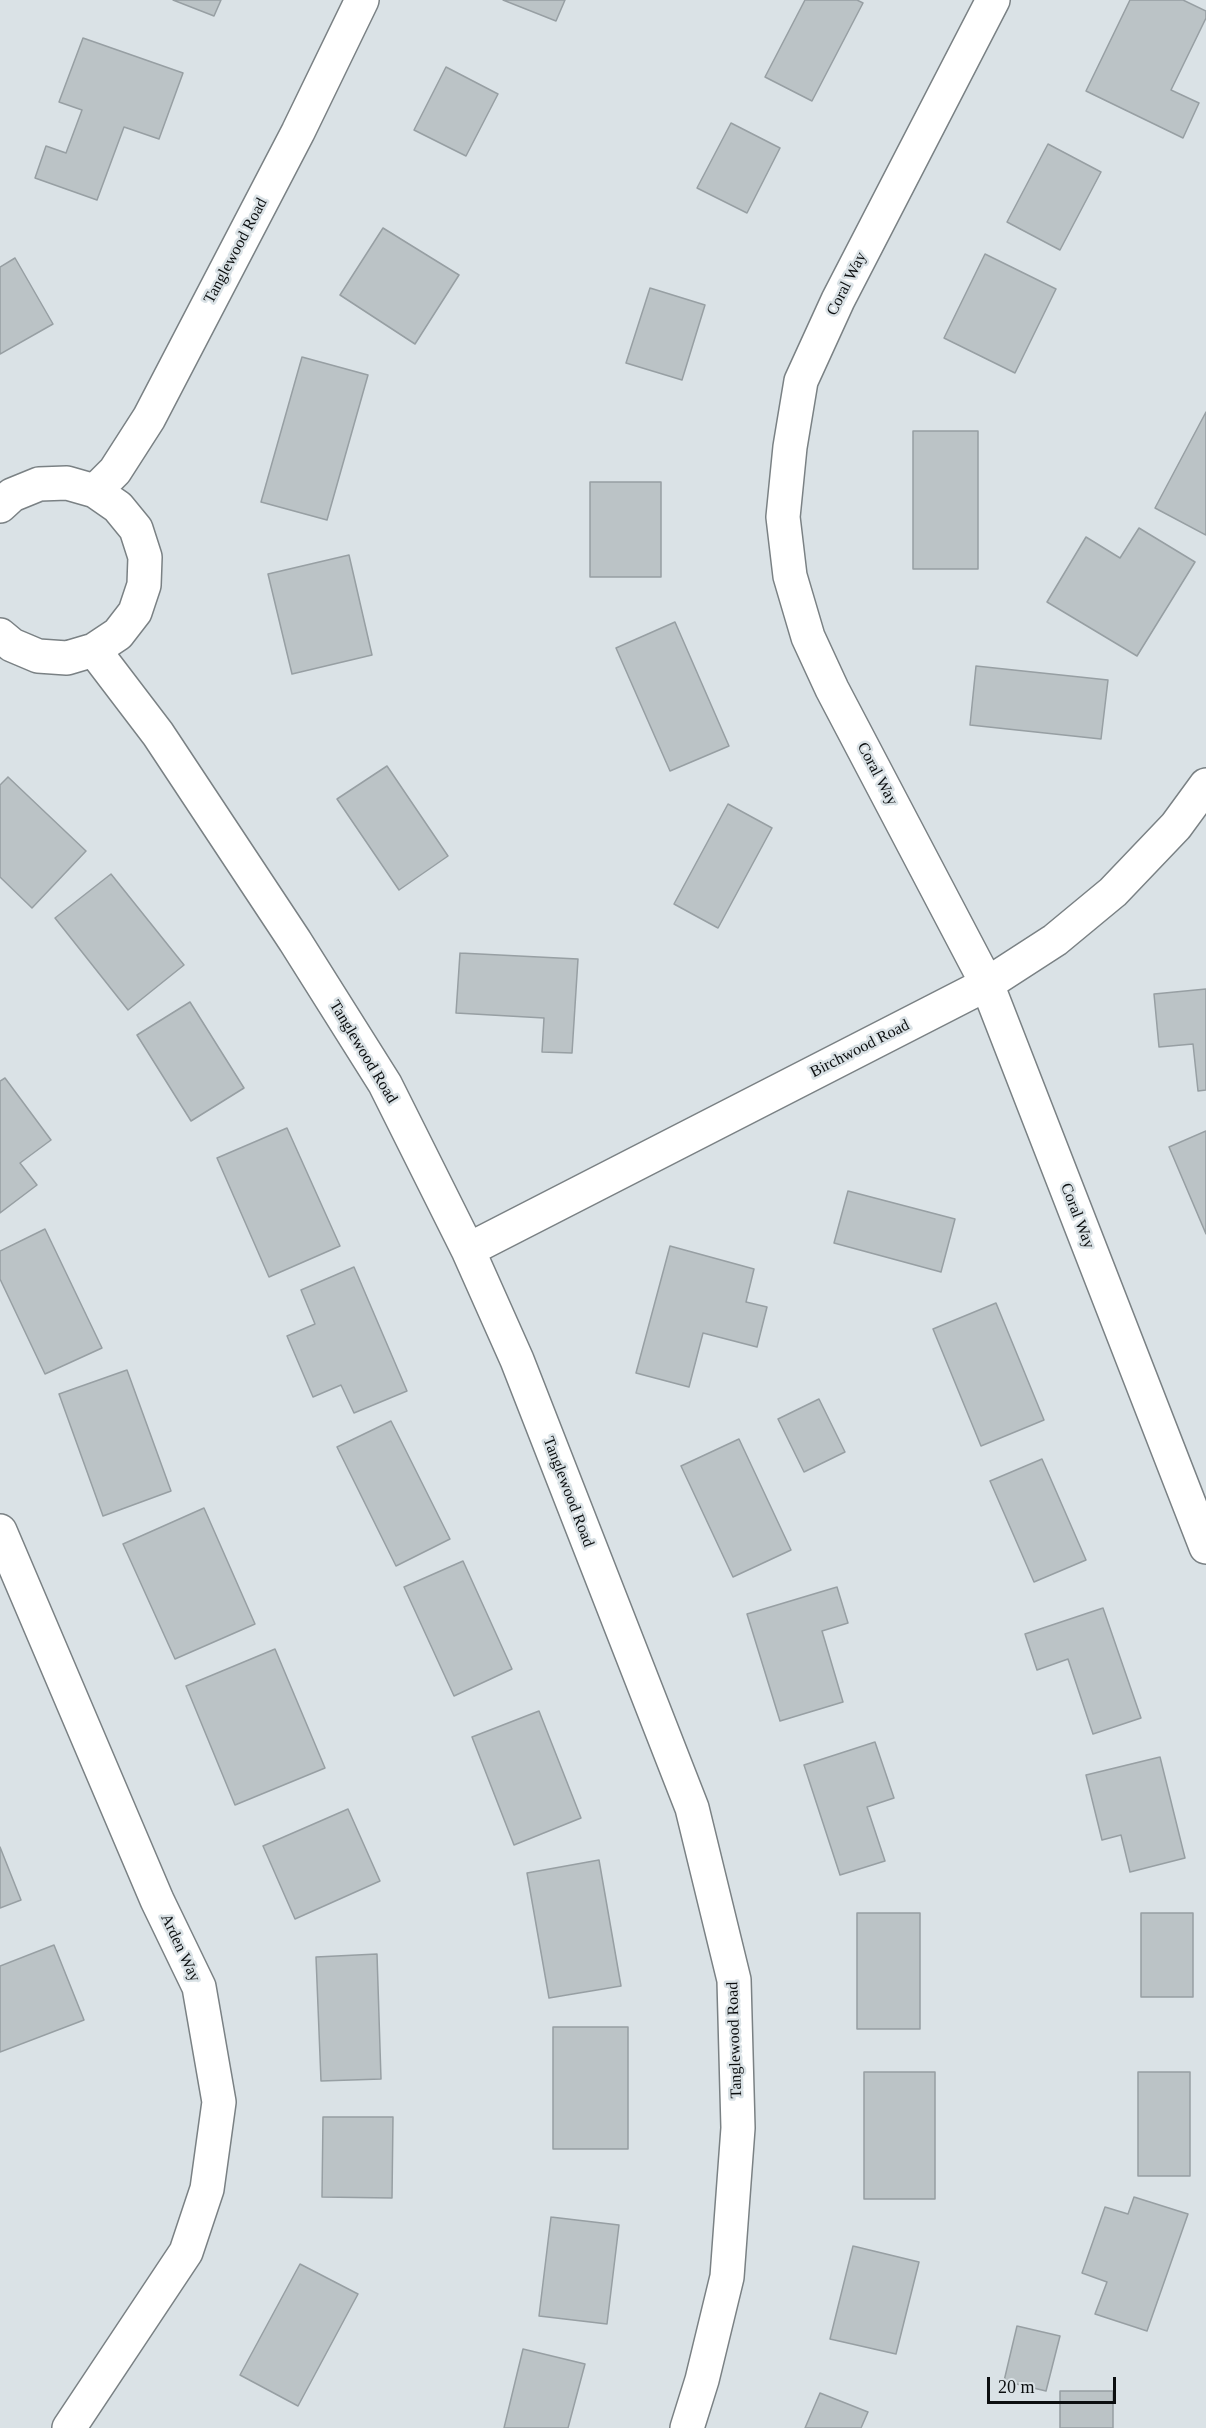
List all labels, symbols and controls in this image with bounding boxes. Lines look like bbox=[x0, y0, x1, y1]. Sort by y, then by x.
street label: Tanglewood Road bbox=[200, 195, 272, 307]
street label: Coral Way bbox=[823, 249, 871, 319]
street label: Coral Way bbox=[852, 739, 902, 809]
street label: Tanglewood Road bbox=[325, 997, 401, 1107]
street label: Birchwood Road bbox=[807, 1016, 913, 1082]
street label: Coral Way bbox=[1056, 1181, 1098, 1251]
street label: Tanglewood Road bbox=[538, 1434, 598, 1550]
street label: Arden Way bbox=[156, 1911, 204, 1985]
street label: Tanglewood Road bbox=[723, 1981, 747, 2099]
scale bar bbox=[990, 2365, 1119, 2403]
text: 20 m bbox=[998, 2377, 1035, 2397]

